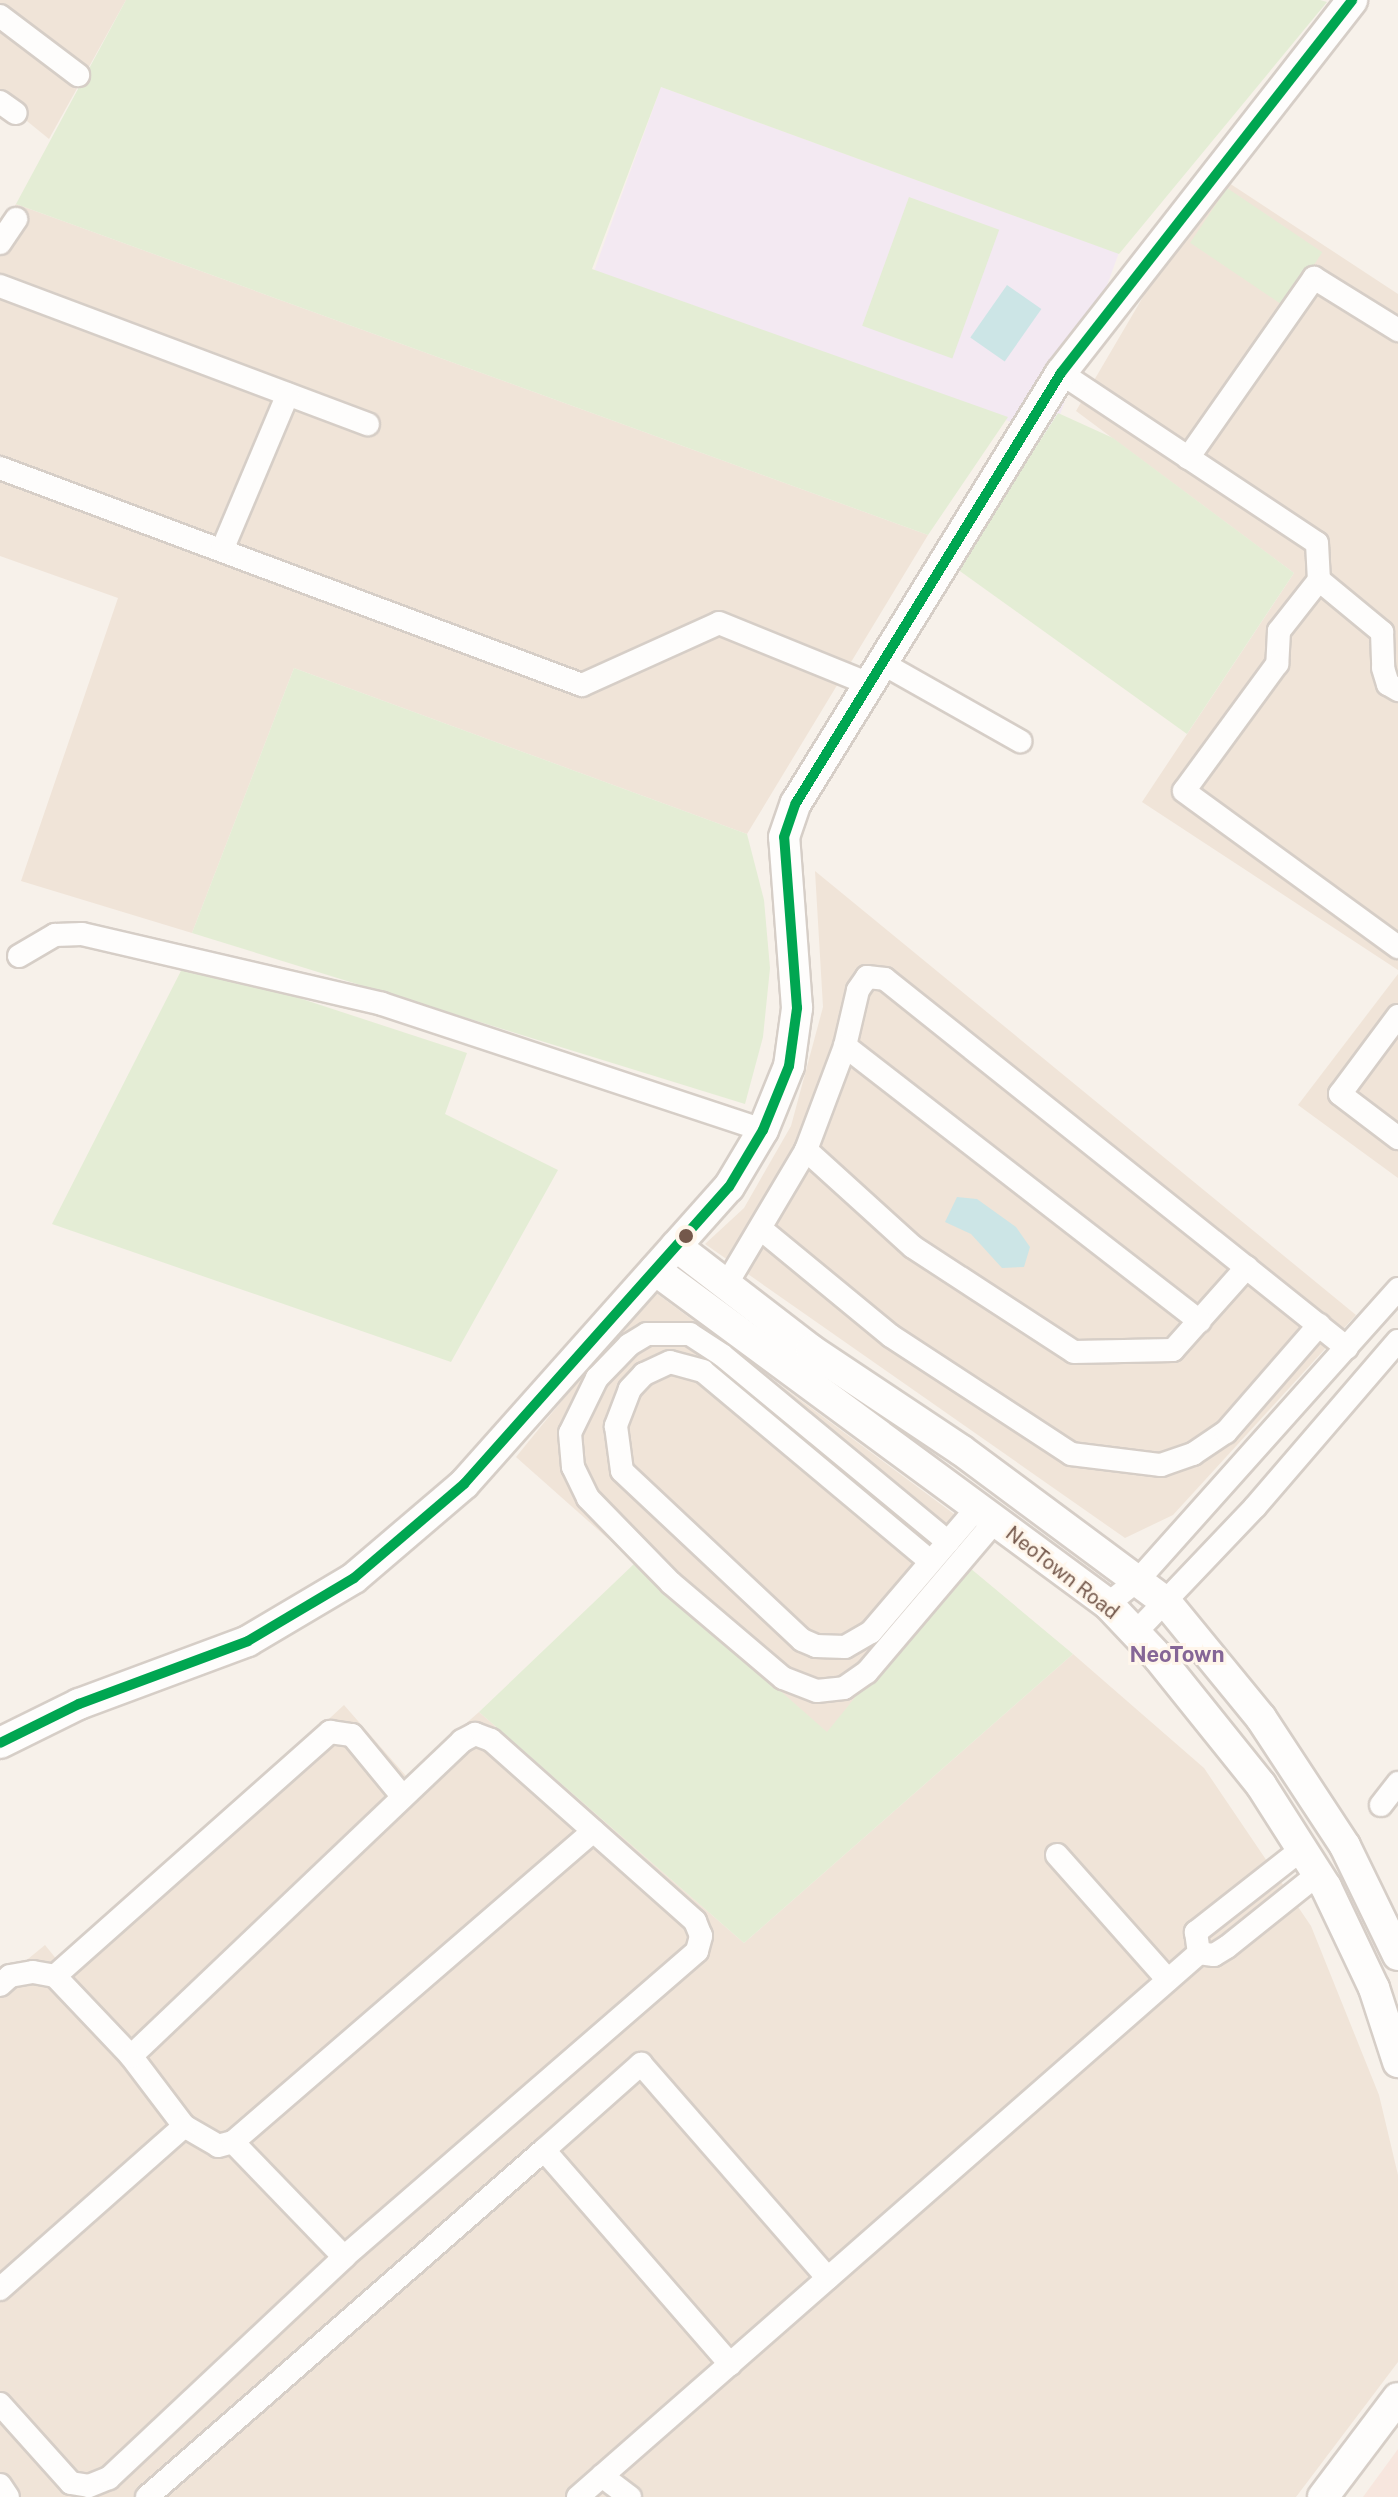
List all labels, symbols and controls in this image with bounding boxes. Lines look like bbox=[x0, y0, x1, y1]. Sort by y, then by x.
unlabelled marker bbox=[678, 1228, 694, 1244]
street label: NeoTown Road bbox=[1001, 1521, 1123, 1625]
district label: NeoTown bbox=[1130, 1642, 1224, 1668]

